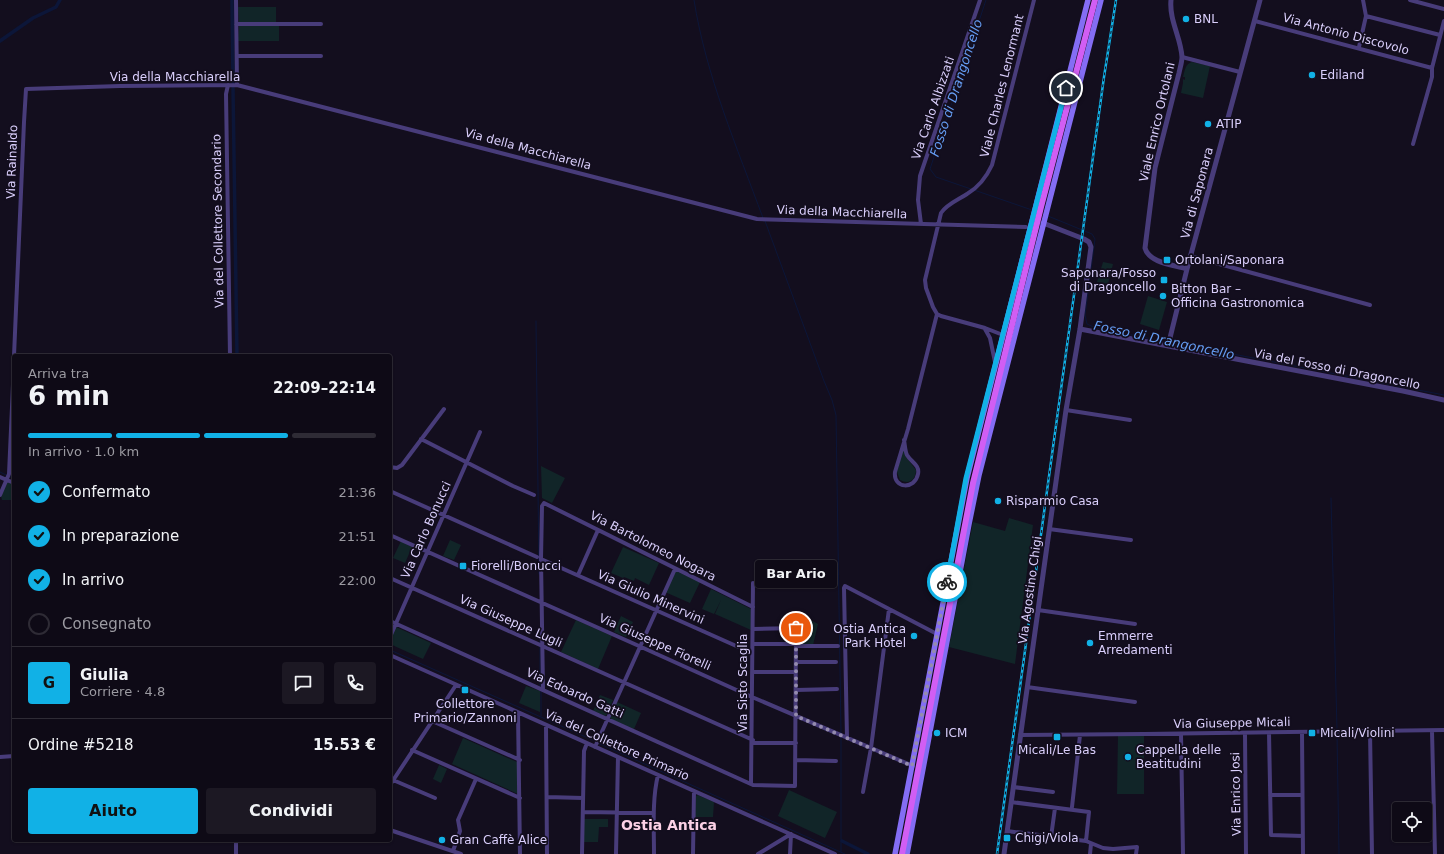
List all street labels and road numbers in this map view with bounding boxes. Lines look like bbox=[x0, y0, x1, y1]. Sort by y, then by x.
street label: Via Antonio Discovolo bbox=[1281, 10, 1411, 58]
street label: Viale Charles Lenormant bbox=[977, 13, 1027, 159]
street label: Via Carlo Albizzati bbox=[909, 55, 957, 161]
street label: Viale Enrico Ortolani bbox=[1136, 61, 1178, 183]
street label: Via della Macchiarella bbox=[110, 70, 240, 84]
street label: Via Rainaldo bbox=[4, 125, 20, 199]
street label: Via della Macchiarella bbox=[463, 125, 593, 173]
street label: Via del Collettore Secondario bbox=[209, 134, 227, 308]
street label: Via di Saponara bbox=[1178, 146, 1216, 240]
street label: Via della Macchiarella bbox=[777, 203, 907, 221]
street label: Via del Fosso di Dragoncello bbox=[1253, 346, 1421, 392]
street label: Via Carlo Bonucci bbox=[398, 479, 454, 581]
street label: Via Bartolomeo Nogara bbox=[588, 508, 718, 584]
street label: Via Agostino Chigi bbox=[1015, 535, 1045, 645]
street label: Via Giulio Minervini bbox=[595, 567, 707, 627]
street label: Via Giuseppe Lugli bbox=[457, 592, 565, 650]
street label: Via Giuseppe Fiorelli bbox=[597, 611, 713, 673]
street label: Via Sisto Scaglia bbox=[736, 634, 750, 732]
street label: Via Edoardo Gatti bbox=[524, 665, 626, 721]
street label: Via del Collettore Primario bbox=[542, 707, 692, 783]
street label: Via Giuseppe Micali bbox=[1173, 715, 1291, 731]
street label: Via Enrico Josi bbox=[1228, 752, 1244, 836]

